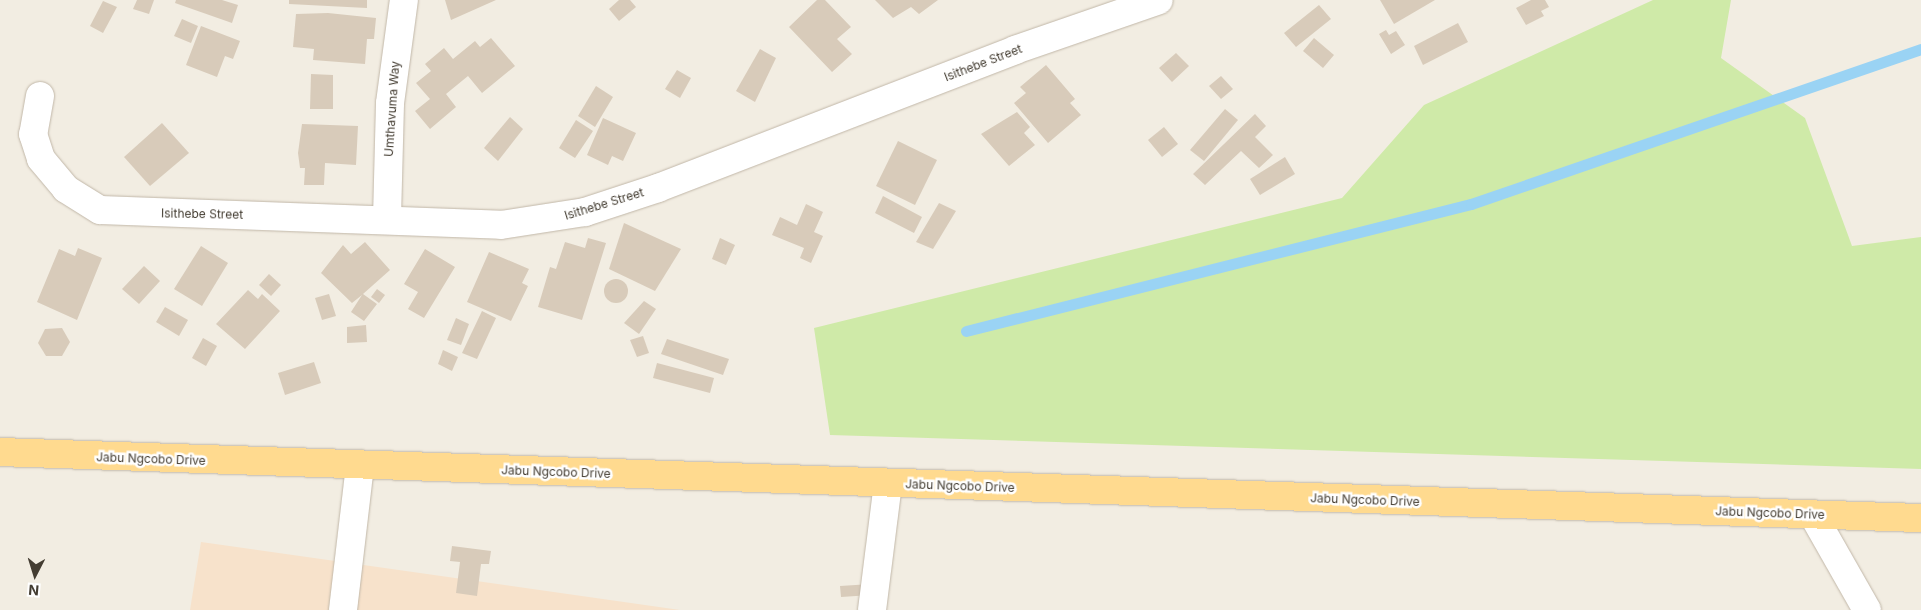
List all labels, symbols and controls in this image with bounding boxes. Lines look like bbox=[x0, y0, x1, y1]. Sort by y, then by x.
street label: Isithebe Street bbox=[942, 42, 1024, 84]
street label: Umthavuma Way bbox=[381, 61, 403, 157]
street label: Isithebe Street bbox=[563, 185, 645, 223]
street label: Isithebe Street bbox=[161, 206, 243, 222]
street label: Jabu Ngcobo Drive bbox=[96, 450, 206, 468]
street label: Jabu Ngcobo Drive bbox=[501, 463, 611, 481]
street label: Jabu Ngcobo Drive bbox=[905, 477, 1015, 495]
street label: Jabu Ngcobo Drive bbox=[1310, 491, 1420, 509]
street label: Jabu Ngcobo Drive bbox=[1715, 504, 1825, 522]
north arrow bbox=[10, 550, 60, 600]
text: N bbox=[28, 582, 40, 599]

